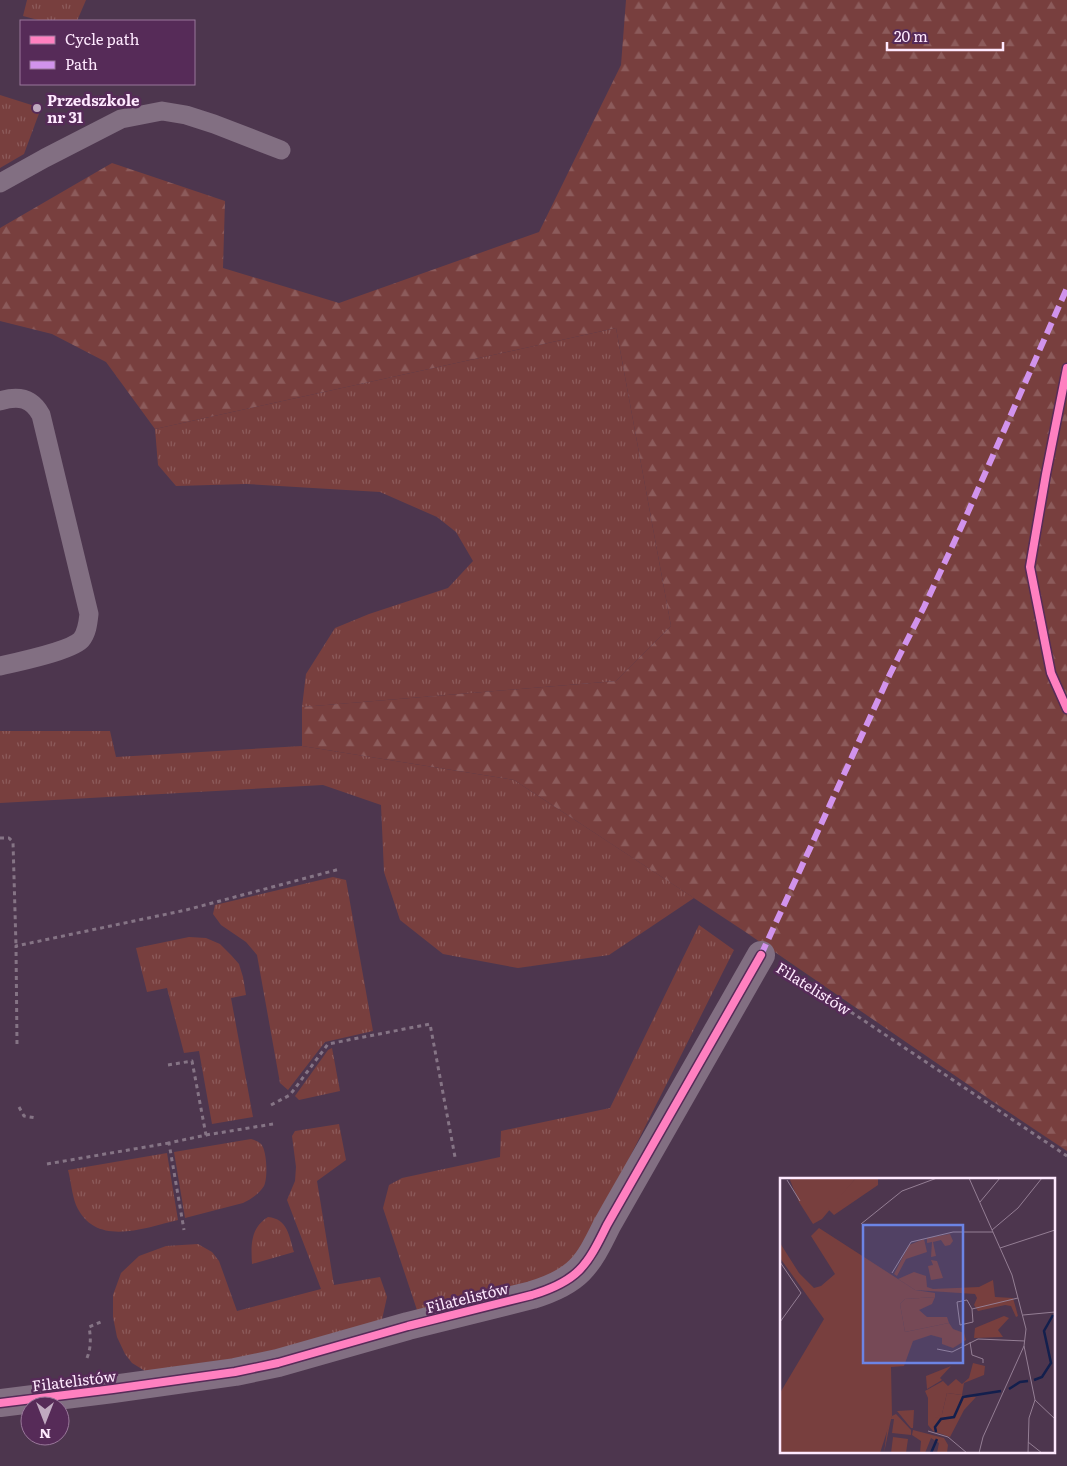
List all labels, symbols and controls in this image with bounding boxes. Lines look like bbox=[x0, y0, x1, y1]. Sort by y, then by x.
legend bbox=[20, 20, 195, 85]
scale bar bbox=[887, 20, 1003, 52]
text: 20 m bbox=[894, 24, 928, 47]
text: Cycle path bbox=[65, 27, 140, 50]
text: Path bbox=[65, 52, 98, 75]
place label: Przedszkole nr 31 bbox=[47, 88, 140, 128]
marker: Przedszkole nr 31 bbox=[31, 102, 43, 114]
street label: Filatelistów bbox=[772, 956, 856, 1020]
inset map bbox=[780, 1178, 1054, 1454]
street label: Filatelistów bbox=[423, 1276, 511, 1318]
street label: Filatelistów bbox=[31, 1363, 117, 1397]
north arrow bbox=[20, 1396, 70, 1446]
text: N bbox=[39, 1425, 51, 1445]

